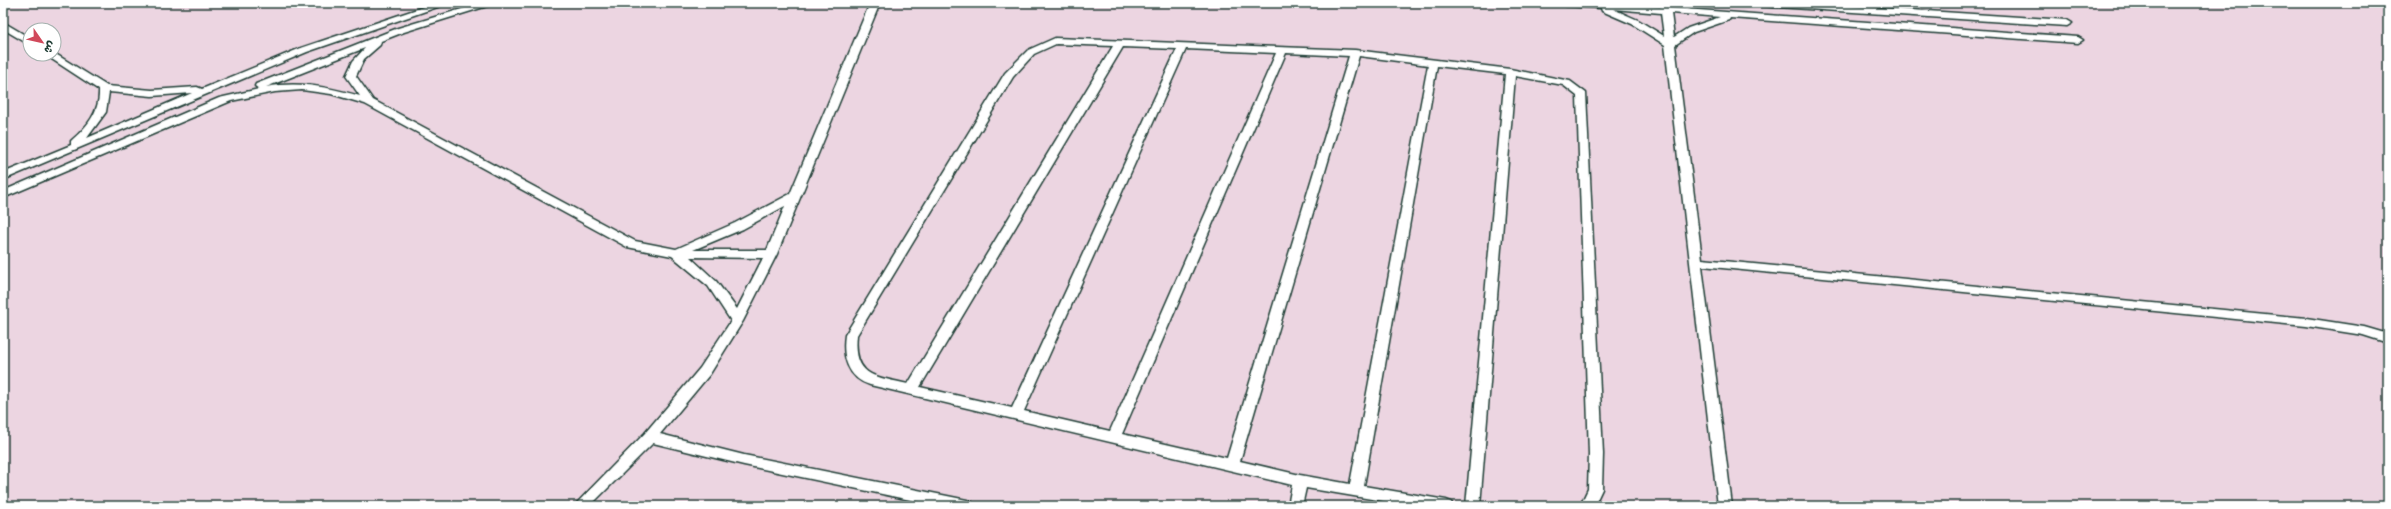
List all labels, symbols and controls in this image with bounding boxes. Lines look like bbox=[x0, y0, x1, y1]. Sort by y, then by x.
north arrow bbox=[22, 22, 62, 62]
text: ش bbox=[39, 37, 59, 56]

